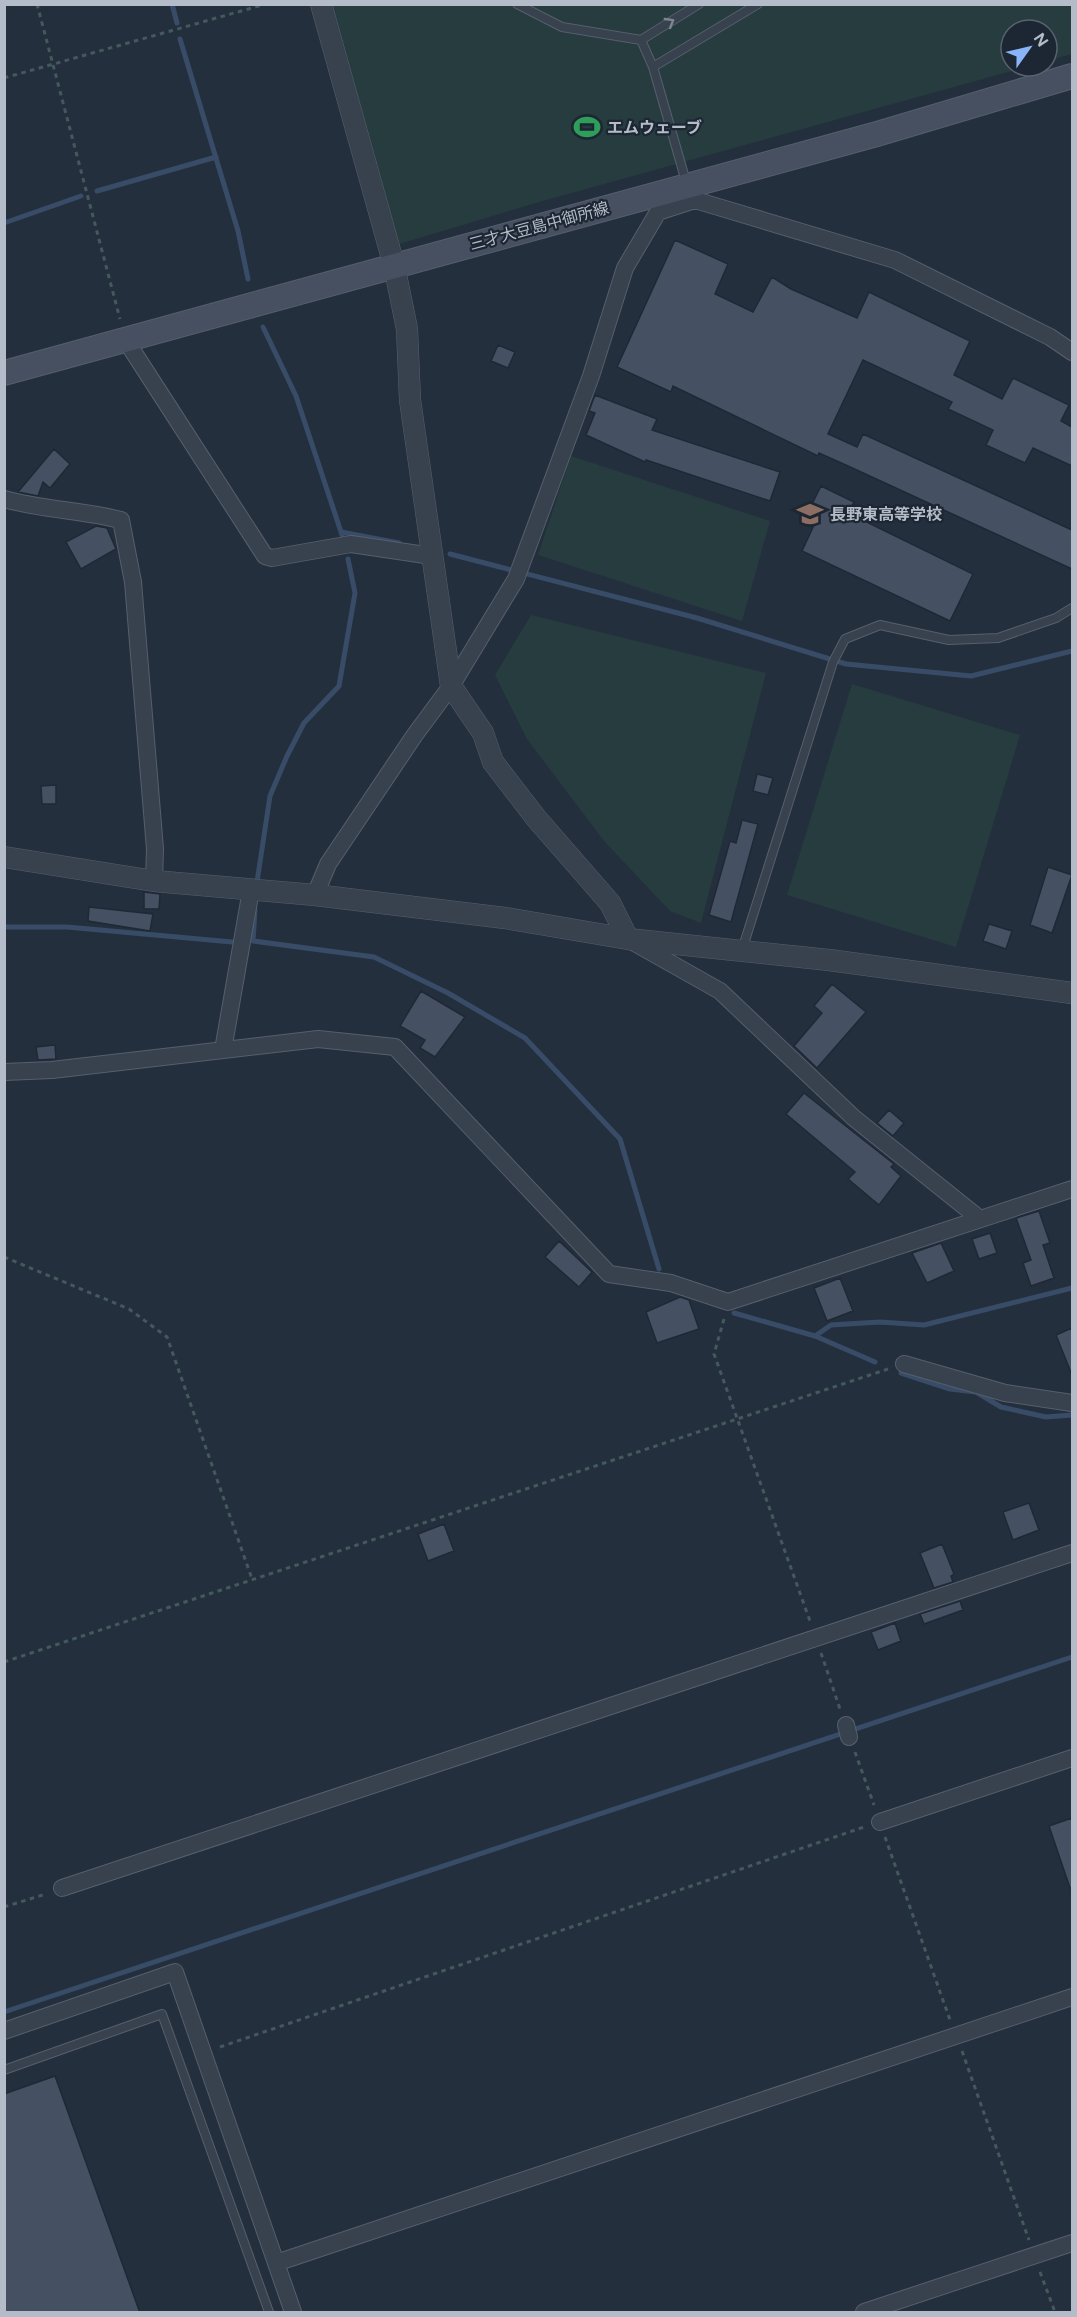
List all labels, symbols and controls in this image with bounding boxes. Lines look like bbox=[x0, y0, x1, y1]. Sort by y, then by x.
one-way arrow bbox=[664, 18, 674, 30]
north arrow bbox=[999, 18, 1059, 78]
text: N bbox=[1030, 29, 1052, 50]
sports icon: エムウェーブ bbox=[572, 112, 602, 142]
place label: エムウェーブ bbox=[607, 118, 702, 137]
street label: 三才大豆島中御所線 bbox=[467, 198, 611, 254]
school or university icon: 長野東高等学校 bbox=[795, 499, 825, 529]
place label: 長野東高等学校 bbox=[830, 505, 942, 524]

